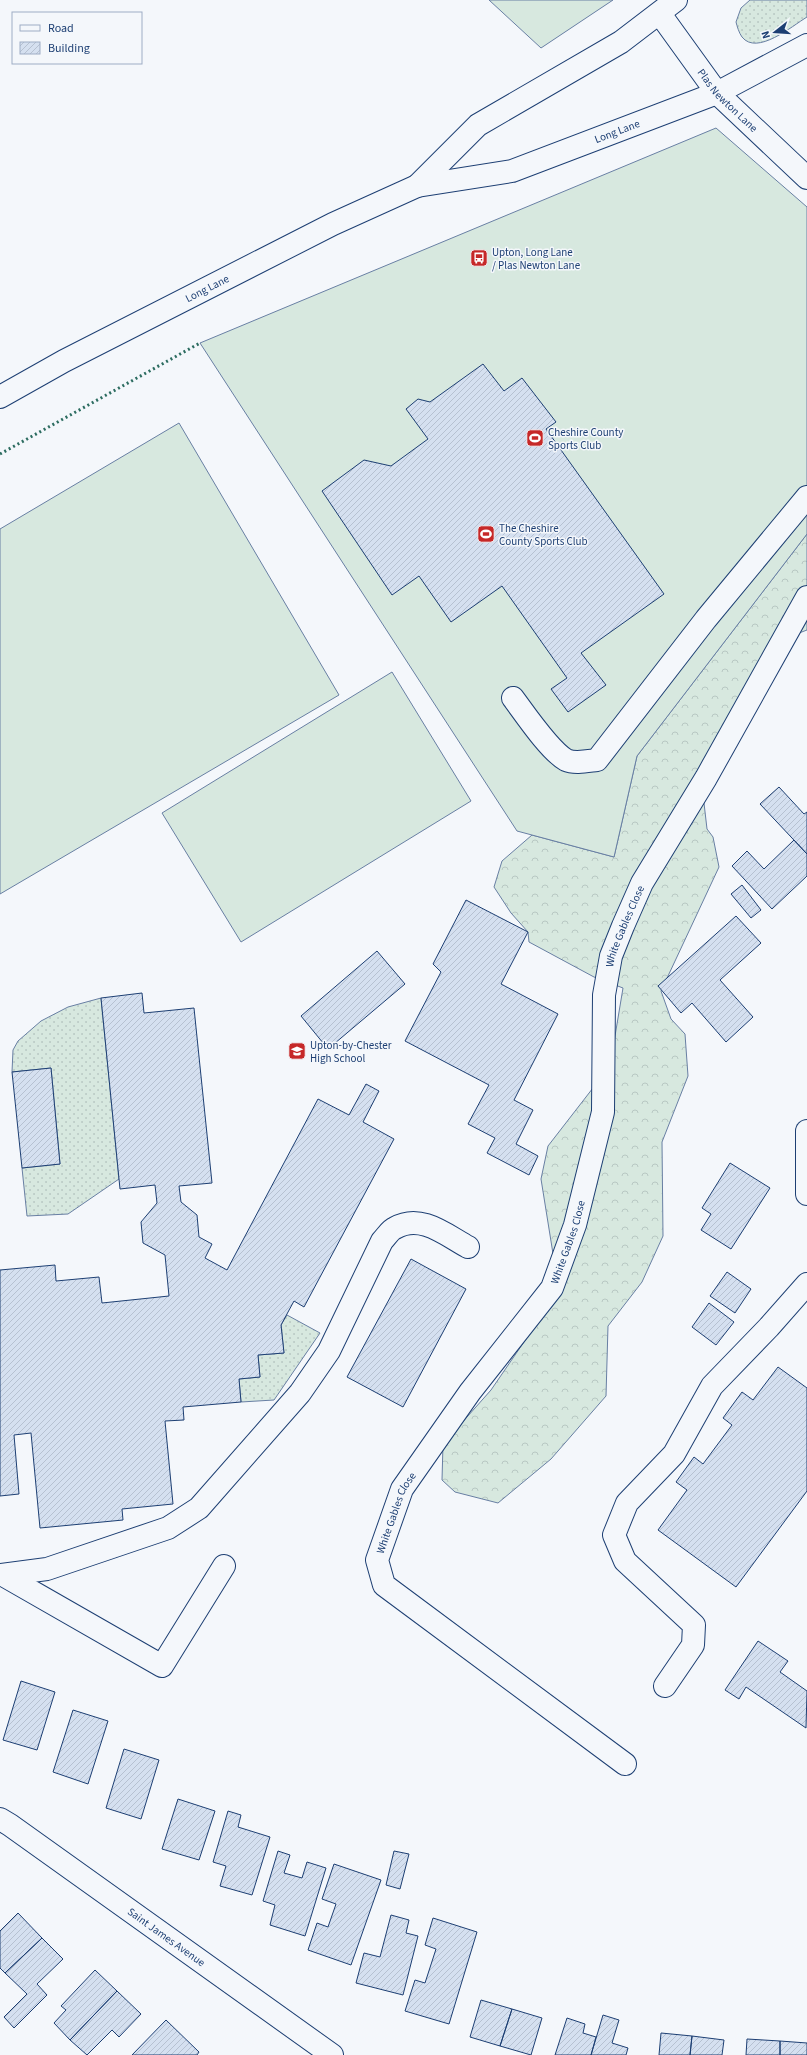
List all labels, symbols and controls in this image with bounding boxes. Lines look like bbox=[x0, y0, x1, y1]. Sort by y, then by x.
legend bbox=[12, 12, 142, 64]
north arrow bbox=[755, 12, 795, 52]
text: Road bbox=[48, 20, 74, 37]
text: N bbox=[758, 29, 774, 40]
text: Building bbox=[48, 40, 90, 57]
street label: Plas Newton Lane bbox=[694, 66, 762, 136]
street label: Long Lane bbox=[592, 115, 642, 146]
place label: Upton, Long Lane / Plas Newton Lane bbox=[492, 245, 581, 273]
bus stop icon: Upton, Long Lane / Plas Newton Lane bbox=[469, 248, 489, 268]
street label: Long Lane bbox=[183, 270, 232, 306]
place label: Cheshire County Sports Club bbox=[548, 425, 623, 453]
sports icon: Cheshire County Sports Club bbox=[525, 428, 545, 448]
place label: The Cheshire County Sports Club bbox=[499, 521, 588, 549]
sports icon: The Cheshire County Sports Club bbox=[476, 524, 496, 544]
street label: White Gables Close bbox=[602, 882, 648, 968]
place label: Upton-by-Chester High School bbox=[310, 1038, 392, 1066]
school or university icon: Upton-by-Chester High School bbox=[287, 1041, 307, 1061]
street label: White Gables Close bbox=[547, 1198, 588, 1286]
street label: White Gables Close bbox=[372, 1469, 419, 1556]
street label: Saint James Avenue bbox=[125, 1904, 209, 1970]

